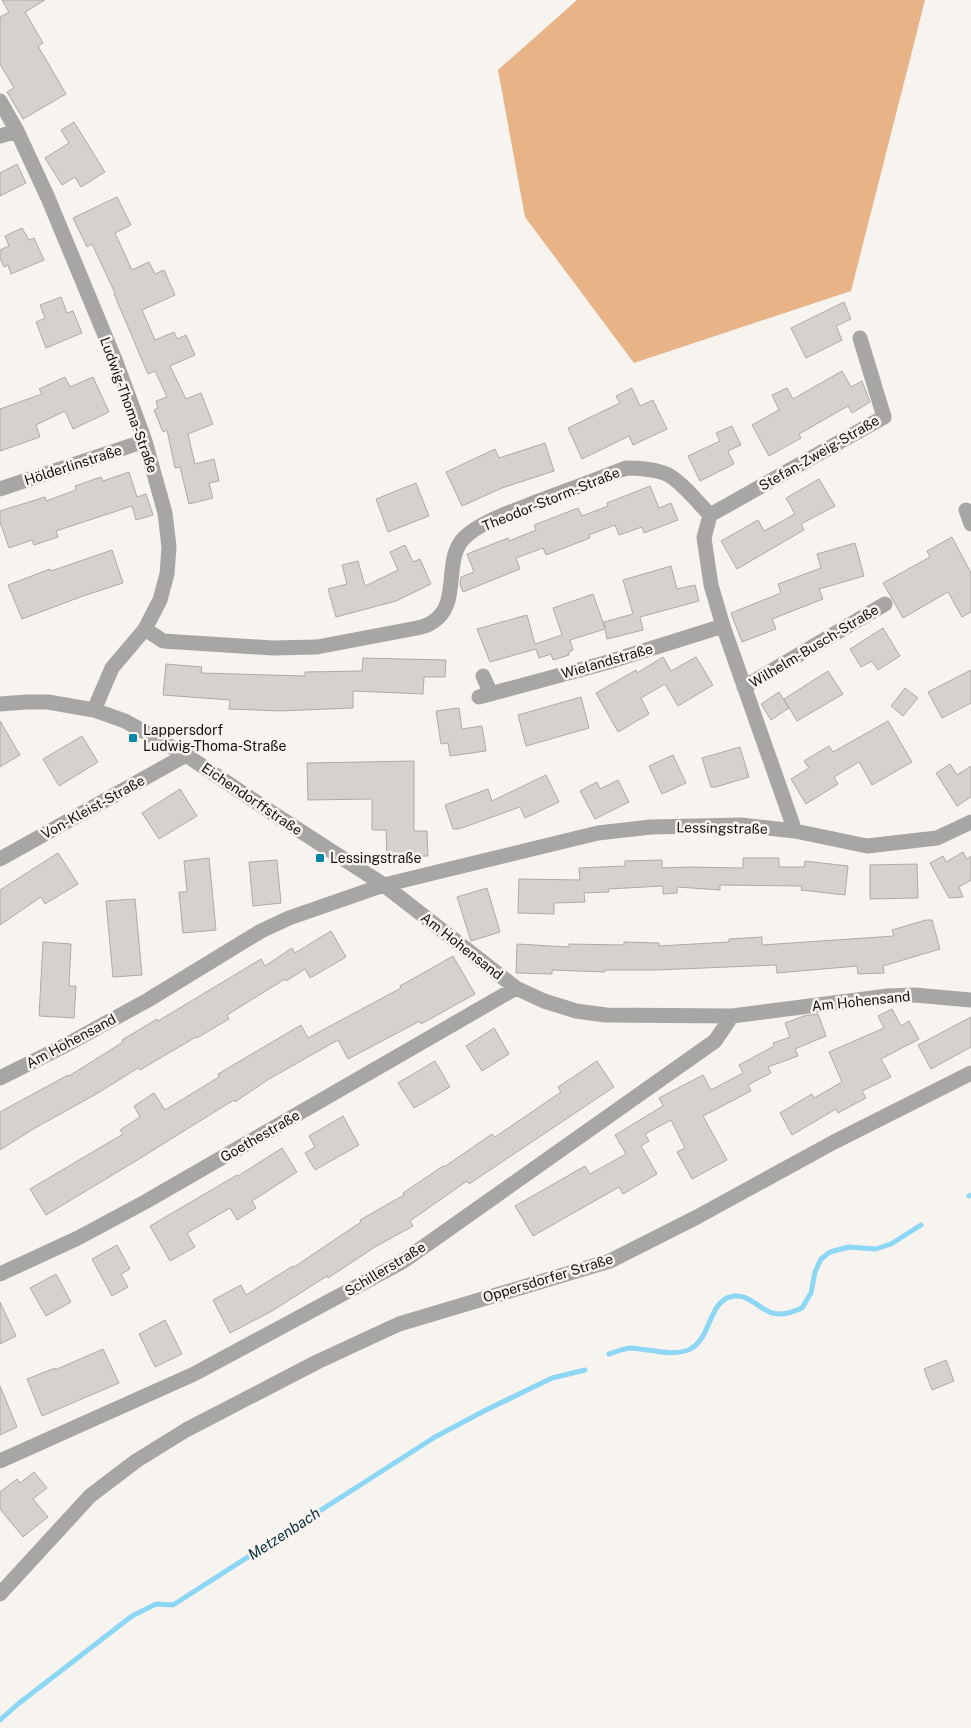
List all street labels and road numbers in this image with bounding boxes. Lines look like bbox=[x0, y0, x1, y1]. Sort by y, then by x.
street label: Ludwig-Thoma-Straße bbox=[97, 335, 161, 475]
street label: Stefan-Zweig-Straße bbox=[756, 412, 882, 494]
street label: Hölderlinstraße bbox=[22, 442, 124, 488]
street label: Theodor-Storm-Straße bbox=[480, 464, 622, 534]
street label: Wilhelm-Busch-Straße bbox=[747, 601, 881, 691]
street label: Wielandstraße bbox=[559, 640, 655, 682]
street label: Eichendorffstraße bbox=[199, 759, 305, 839]
street label: Von-Kleist-Straße bbox=[39, 772, 147, 842]
street label: Lessingstraße bbox=[676, 819, 768, 837]
street label: Am Hohensand bbox=[418, 909, 506, 983]
street label: Am Hohensand bbox=[811, 988, 911, 1014]
street label: Am Hohensand bbox=[23, 1011, 119, 1071]
street label: Goethestraße bbox=[218, 1107, 302, 1165]
street label: Schillerstraße bbox=[342, 1239, 428, 1299]
street label: Oppersdorfer Straße bbox=[481, 1251, 615, 1305]

